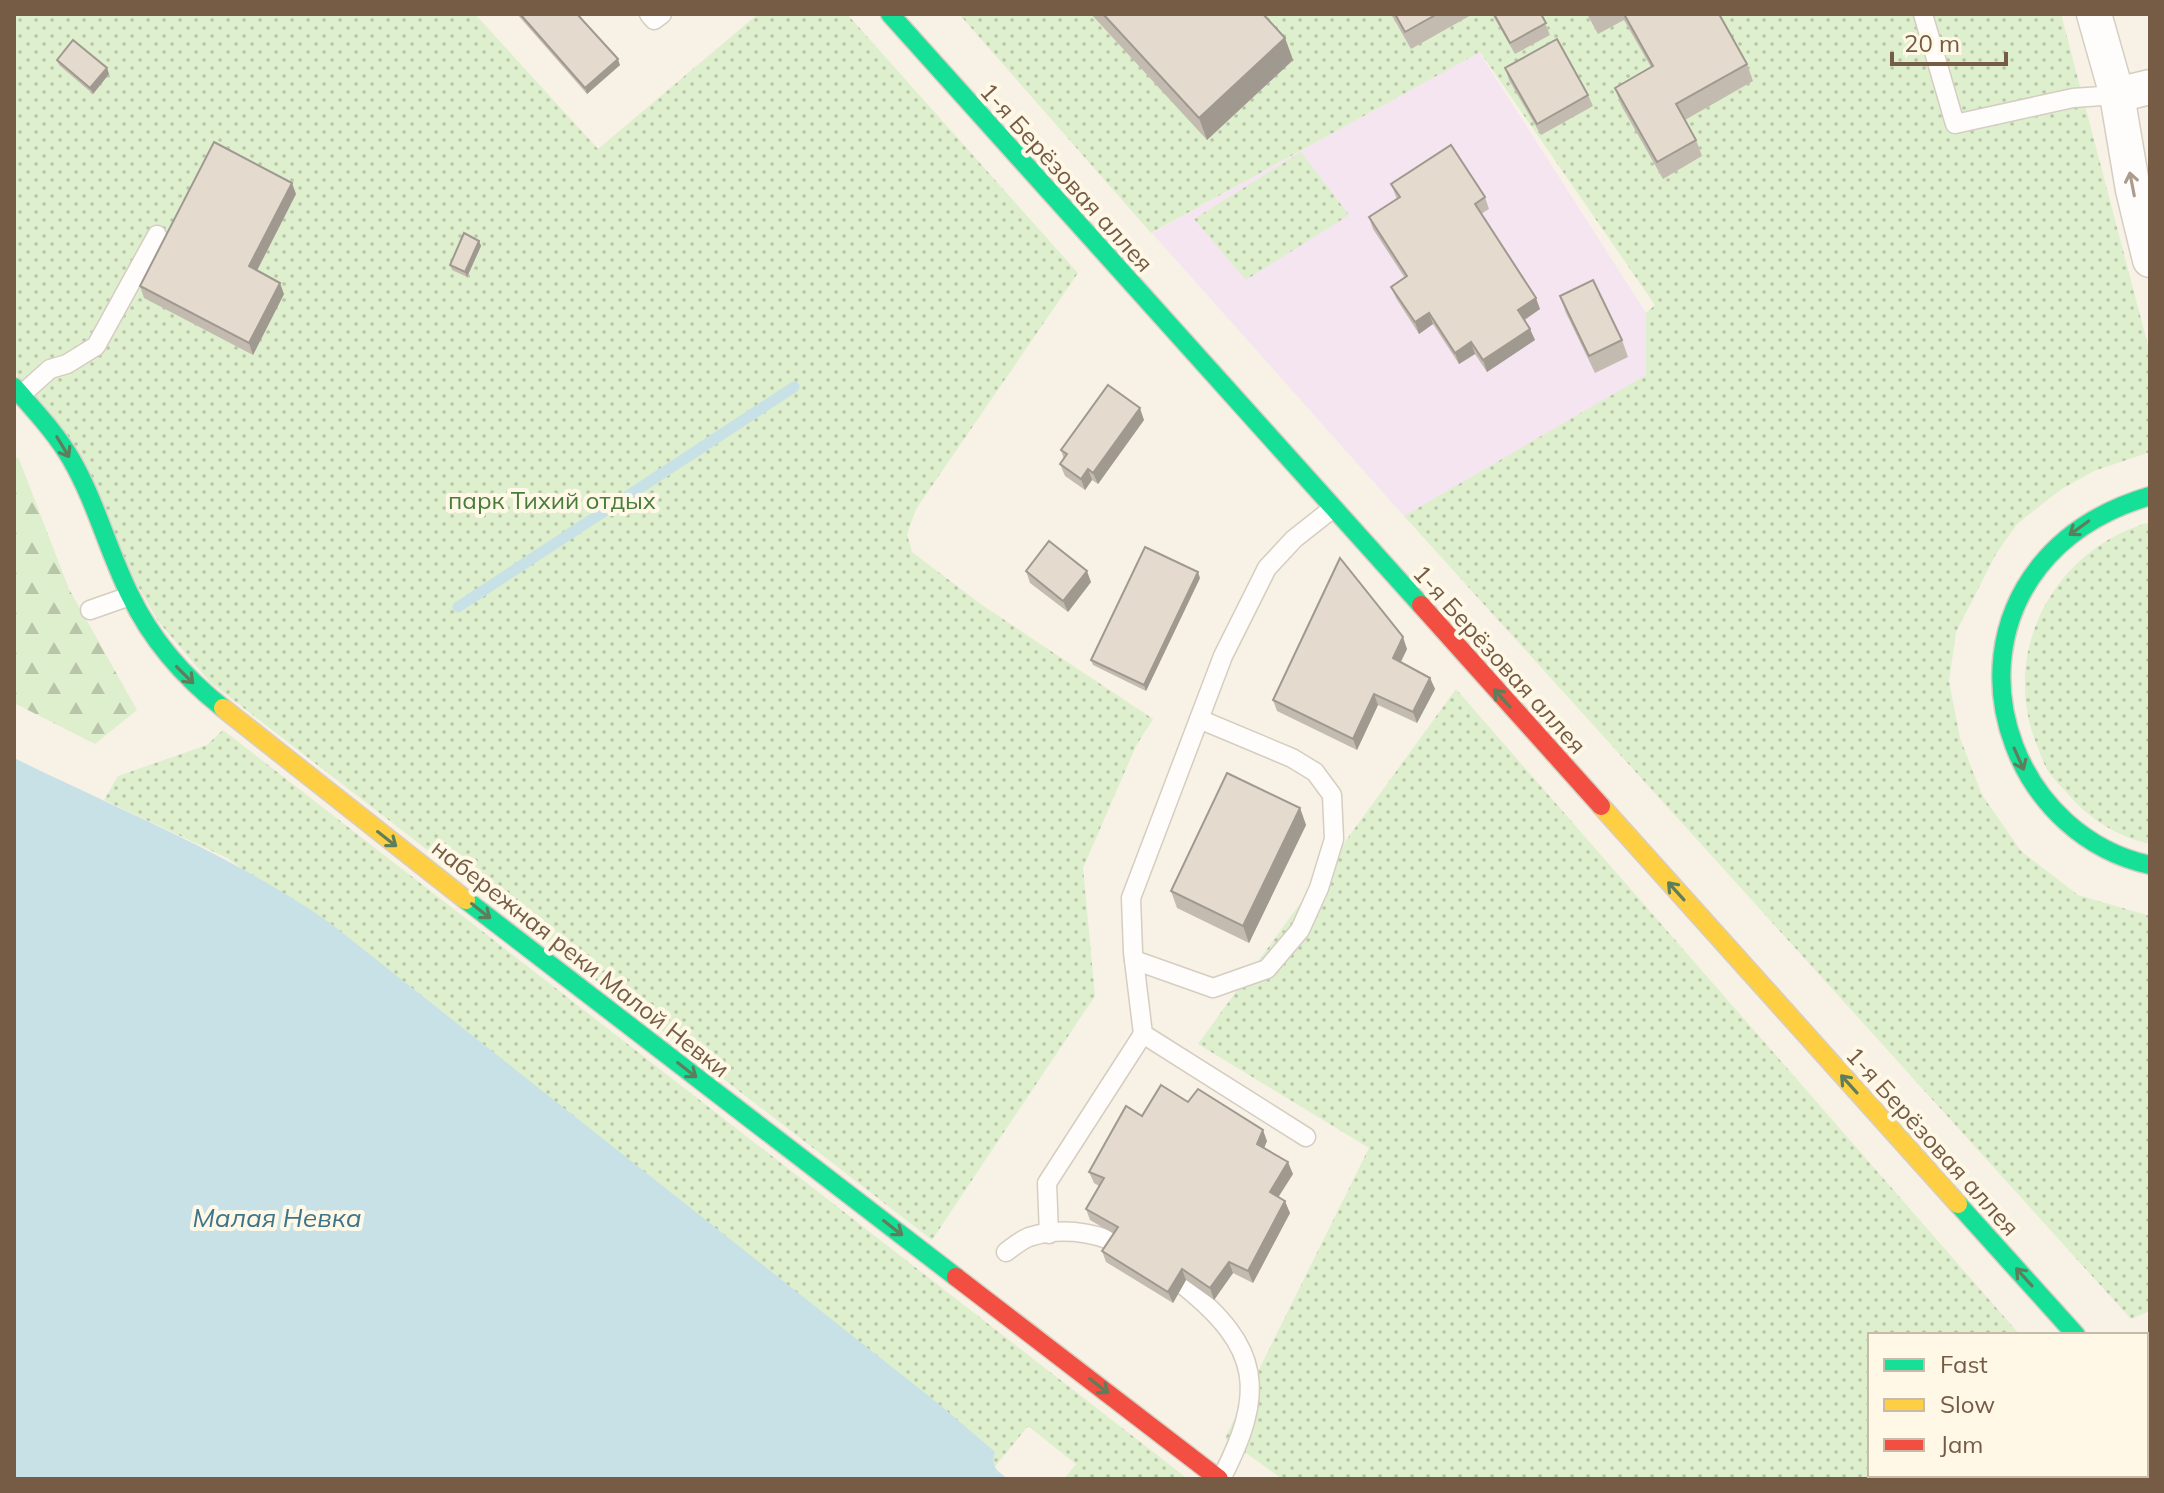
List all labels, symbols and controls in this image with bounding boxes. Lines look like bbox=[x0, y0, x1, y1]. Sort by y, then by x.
scale bar bbox=[1892, 16, 2006, 66]
text: 20 m bbox=[1904, 28, 1960, 58]
street label: 1-я Берёзовая аллея bbox=[974, 76, 1160, 278]
one-way arrow bbox=[2124, 172, 2139, 197]
one-way arrow bbox=[56, 435, 72, 458]
park label: парк Тихий отдых bbox=[448, 485, 656, 515]
one-way arrow bbox=[2069, 520, 2091, 536]
street label: 1-я Берёзовая аллея bbox=[1407, 558, 1593, 760]
one-way arrow bbox=[175, 665, 194, 684]
one-way arrow bbox=[1493, 688, 1511, 708]
one-way arrow bbox=[2012, 747, 2027, 771]
one-way arrow bbox=[376, 830, 397, 847]
street label: набережная реки Малой Невки bbox=[426, 832, 736, 1084]
one-way arrow bbox=[1667, 881, 1685, 901]
one-way arrow bbox=[469, 903, 491, 920]
street label: 1-я Берёзовая аллея bbox=[1840, 1040, 2026, 1242]
one-way arrow bbox=[676, 1061, 697, 1078]
one-way arrow bbox=[1841, 1075, 1859, 1095]
water label: Малая Невка bbox=[192, 1201, 362, 1234]
one-way arrow bbox=[882, 1219, 903, 1237]
one-way arrow bbox=[2015, 1267, 2034, 1288]
legend bbox=[1868, 1333, 2148, 1477]
text: Fast bbox=[1940, 1349, 1988, 1379]
one-way arrow bbox=[1088, 1378, 1109, 1395]
text: Slow bbox=[1940, 1389, 1995, 1419]
text: Jam bbox=[1940, 1429, 1983, 1459]

